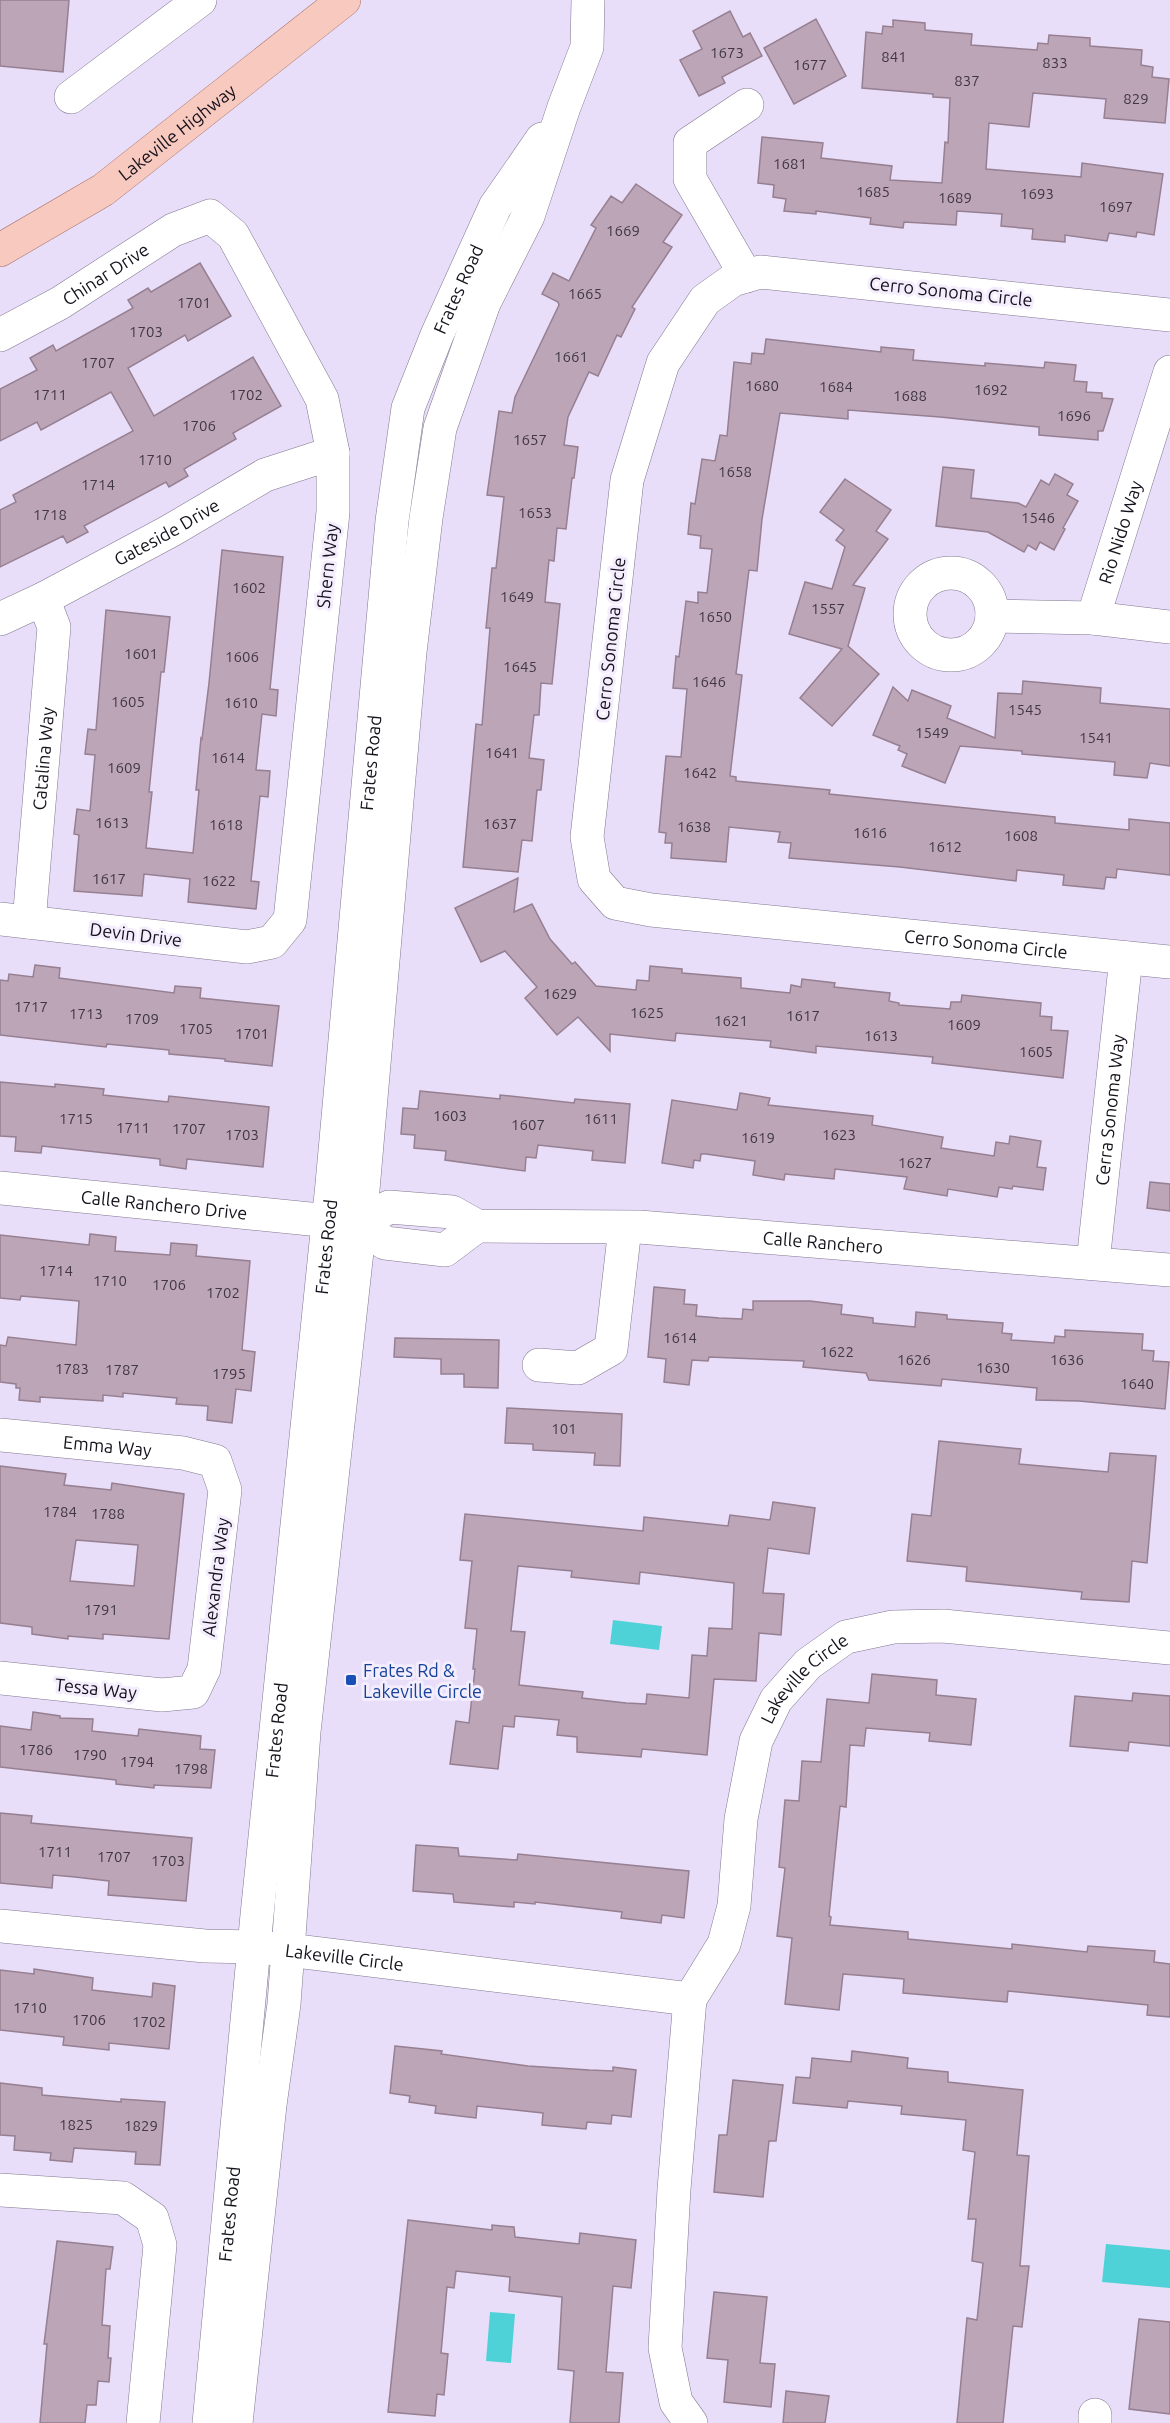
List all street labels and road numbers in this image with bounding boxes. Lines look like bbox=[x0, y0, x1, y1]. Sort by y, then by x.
street label: Lakeville Highway bbox=[114, 80, 239, 184]
street label: Chinar Drive bbox=[58, 238, 152, 309]
street label: Frates Road bbox=[429, 241, 487, 337]
street label: Cerro Sonoma Circle bbox=[868, 272, 1034, 310]
street label: Rio Nido Way bbox=[1094, 478, 1145, 586]
street label: Gateside Drive bbox=[110, 494, 223, 569]
street label: Shern Way bbox=[313, 522, 341, 609]
street label: Cerro Sonoma Circle bbox=[591, 556, 629, 722]
street label: Catalina Way bbox=[29, 706, 57, 811]
street label: Frates Road bbox=[356, 714, 384, 811]
street label: Devin Drive bbox=[89, 918, 183, 950]
street label: Cerro Sonoma Circle bbox=[903, 925, 1069, 962]
street label: Cerra Sonoma Way bbox=[1091, 1033, 1128, 1186]
street label: Calle Ranchero Drive bbox=[80, 1186, 248, 1223]
street label: Frates Road bbox=[311, 1198, 340, 1295]
street label: Calle Ranchero bbox=[762, 1227, 884, 1257]
street label: Emma Way bbox=[62, 1431, 153, 1460]
street label: Alexandra Way bbox=[198, 1516, 232, 1638]
street label: Lakeville Circle bbox=[756, 1629, 852, 1727]
street label: Tessa Way bbox=[54, 1674, 138, 1702]
street label: Frates Road bbox=[261, 1682, 291, 1779]
street label: Lakeville Circle bbox=[284, 1940, 405, 1974]
street label: Frates Road bbox=[214, 2165, 243, 2263]

